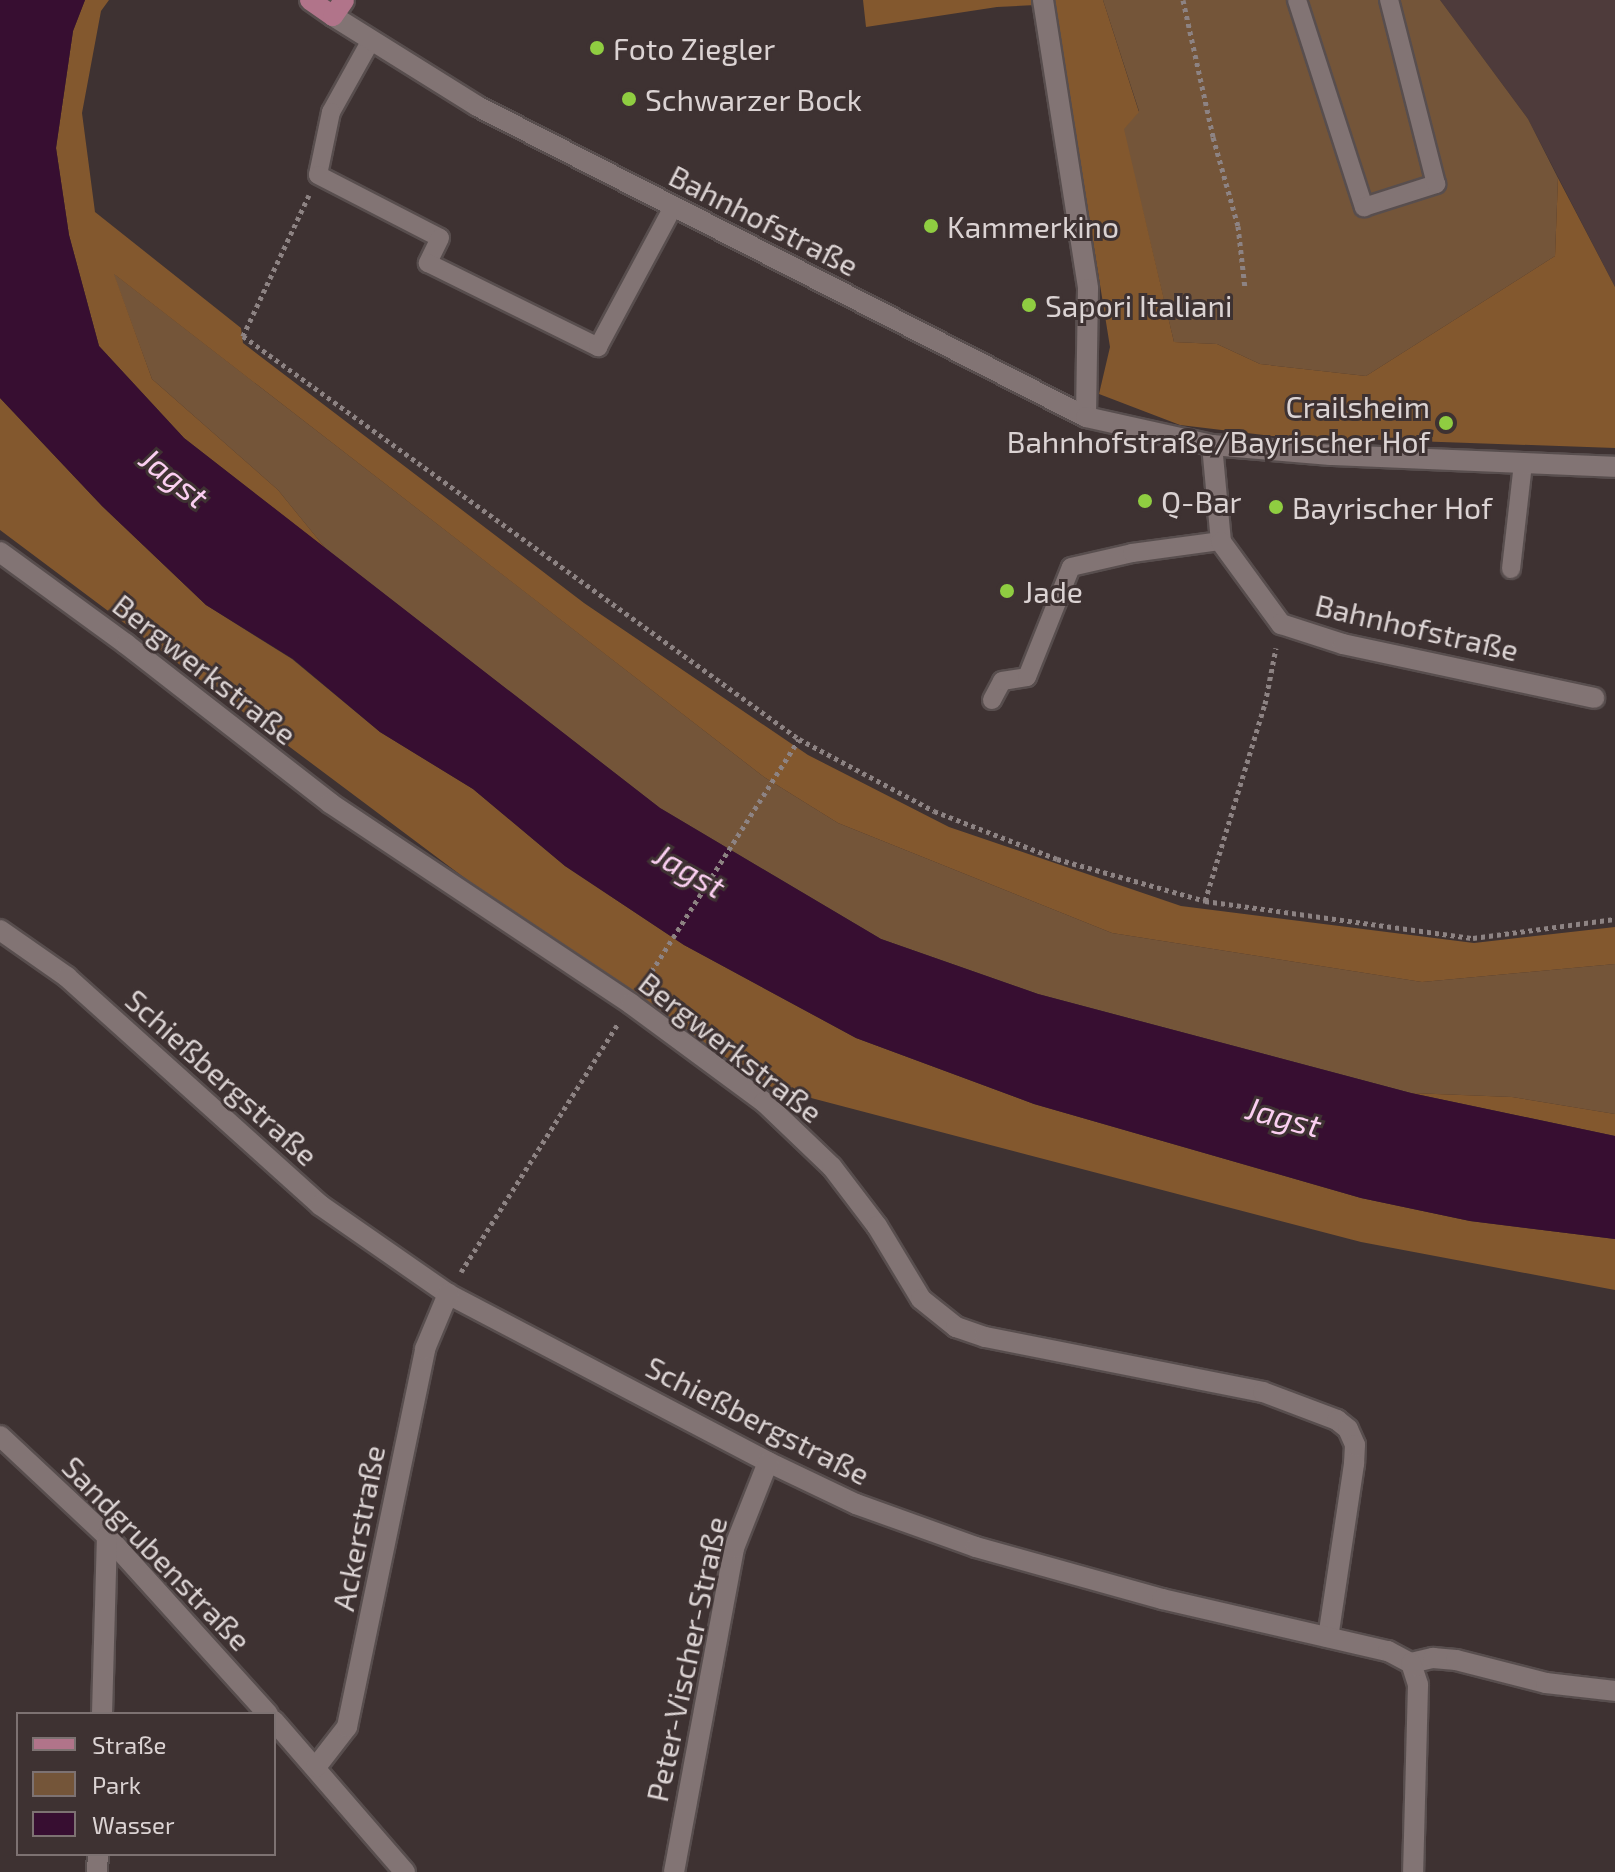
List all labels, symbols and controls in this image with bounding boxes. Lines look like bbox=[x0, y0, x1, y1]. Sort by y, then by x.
place label: Foto Ziegler bbox=[613, 30, 775, 66]
marker: Foto Ziegler bbox=[588, 39, 606, 57]
place label: Schwarzer Bock bbox=[645, 81, 863, 117]
marker: Schwarzer Bock bbox=[620, 90, 638, 108]
street label: Bahnhofstraße bbox=[663, 157, 865, 283]
place label: Kammerkino bbox=[947, 208, 1119, 244]
marker: Kammerkino bbox=[922, 217, 940, 235]
place label: Sapori Italiani bbox=[1045, 287, 1232, 323]
marker: Sapori Italiani bbox=[1020, 296, 1038, 314]
place label: Crailsheim Bahnhofstraße/Bayrischer Hof bbox=[1006, 388, 1430, 458]
marker: Crailsheim Bahnhofstraße/Bayrischer Hof bbox=[1437, 414, 1455, 432]
water label: Jagst bbox=[133, 439, 217, 515]
place label: Q-Bar bbox=[1161, 483, 1242, 519]
place label: Bayrischer Hof bbox=[1292, 489, 1493, 525]
marker: Q-Bar bbox=[1136, 492, 1154, 510]
marker: Bayrischer Hof bbox=[1267, 498, 1285, 516]
place label: Jade bbox=[1023, 573, 1083, 609]
marker: Jade bbox=[998, 582, 1016, 600]
street label: Bergwerkstraße bbox=[106, 586, 304, 752]
street label: Bahnhofstraße bbox=[1312, 586, 1522, 668]
water label: Jagst bbox=[648, 834, 732, 906]
street label: Bergwerkstraße bbox=[632, 964, 830, 1130]
street label: Schießbergstraße bbox=[119, 981, 325, 1173]
water label: Jagst bbox=[1242, 1088, 1326, 1144]
street label: Schießbergstraße bbox=[640, 1348, 876, 1492]
street label: Ackerstraße bbox=[324, 1442, 392, 1614]
street label: Sandgrubenstraße bbox=[55, 1448, 259, 1658]
street label: Peter-Vischer-Straße bbox=[638, 1513, 734, 1805]
legend bbox=[16, 1712, 276, 1856]
text: Straße bbox=[92, 1730, 166, 1759]
text: Park bbox=[92, 1770, 141, 1799]
text: Wasser bbox=[92, 1810, 175, 1839]

